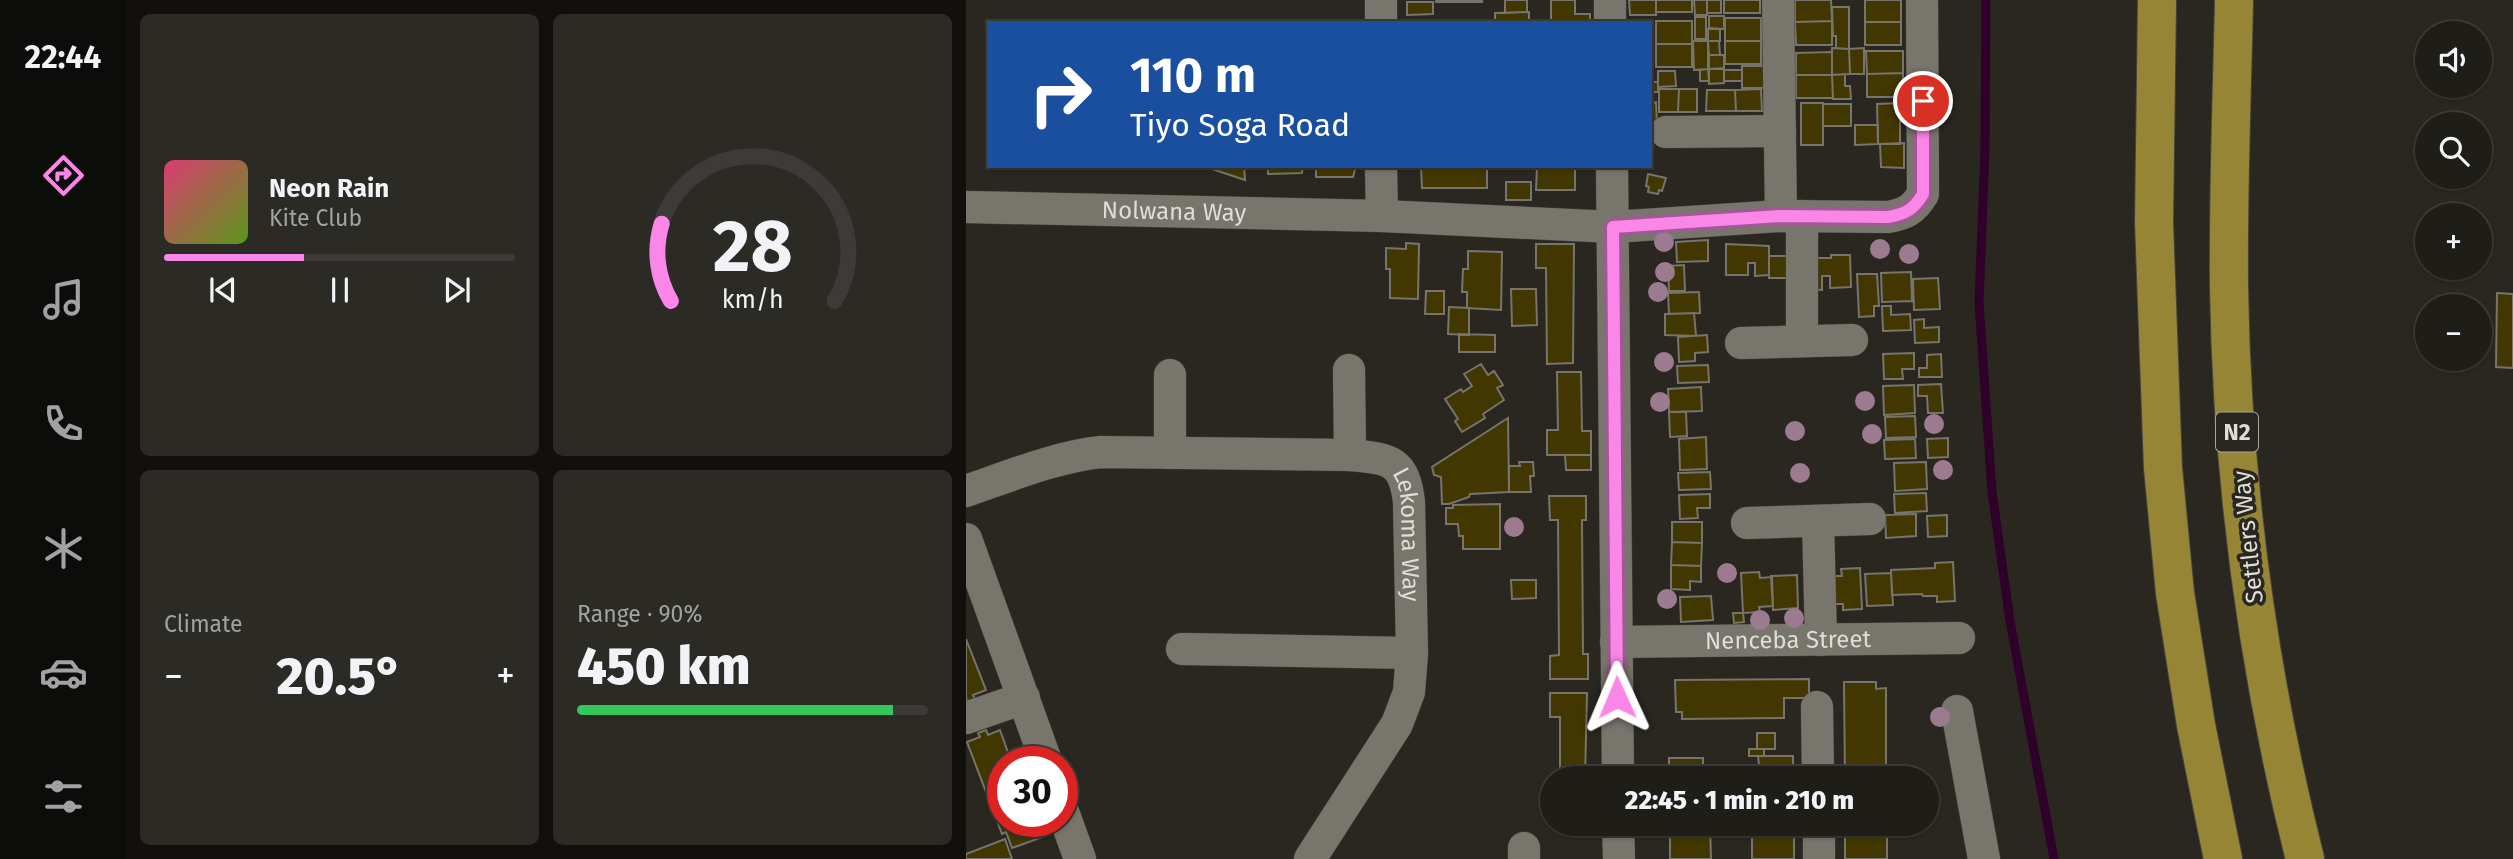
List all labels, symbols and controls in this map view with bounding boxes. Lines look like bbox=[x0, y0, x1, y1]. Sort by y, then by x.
map controls bbox=[2415, 21, 2492, 371]
button: sound bbox=[2415, 21, 2492, 98]
text: 22:44 bbox=[25, 38, 101, 76]
text: 110 m bbox=[1130, 46, 1256, 105]
icon: right bbox=[1015, 49, 1106, 140]
pin bbox=[1893, 71, 1953, 131]
icon: arrive bbox=[1904, 82, 1942, 120]
text: Tiyo Soga Road bbox=[1130, 106, 1350, 144]
button: search bbox=[2415, 112, 2492, 189]
icon: directions bbox=[39, 151, 88, 200]
text: Neon Rain bbox=[269, 173, 389, 204]
street label: Nolwana Way bbox=[1101, 196, 1247, 227]
text: 28 bbox=[713, 203, 792, 290]
button: + bbox=[2415, 203, 2492, 280]
text: Kite Club bbox=[269, 204, 362, 232]
icon: previous bbox=[204, 271, 242, 309]
icon: pause bbox=[321, 271, 359, 309]
icon: next bbox=[438, 271, 476, 309]
icon: music bbox=[39, 275, 88, 324]
text: km/h bbox=[722, 285, 783, 315]
button: − bbox=[2415, 294, 2492, 371]
icon: phone bbox=[39, 399, 88, 448]
road number: N2 bbox=[2216, 412, 2258, 452]
street label: Lekoma Way bbox=[1387, 462, 1425, 602]
street label: Settlers Way bbox=[2227, 469, 2269, 605]
icon: climate bbox=[39, 524, 88, 573]
text: Range · 90% bbox=[577, 600, 702, 628]
text: Climate bbox=[164, 610, 243, 638]
street label: Nenceba Street bbox=[1705, 625, 1872, 655]
text: 450 km bbox=[577, 635, 751, 698]
text: 20.5° bbox=[277, 645, 403, 708]
icon: car bbox=[39, 648, 88, 697]
text: − bbox=[164, 653, 183, 699]
text: + bbox=[496, 653, 515, 699]
position arrow bbox=[1580, 660, 1654, 734]
speed limit sign: 30 bbox=[987, 746, 1078, 837]
icon: filters bbox=[39, 772, 88, 821]
text: 22:45 · 1 min · 210 m bbox=[1625, 785, 1854, 816]

